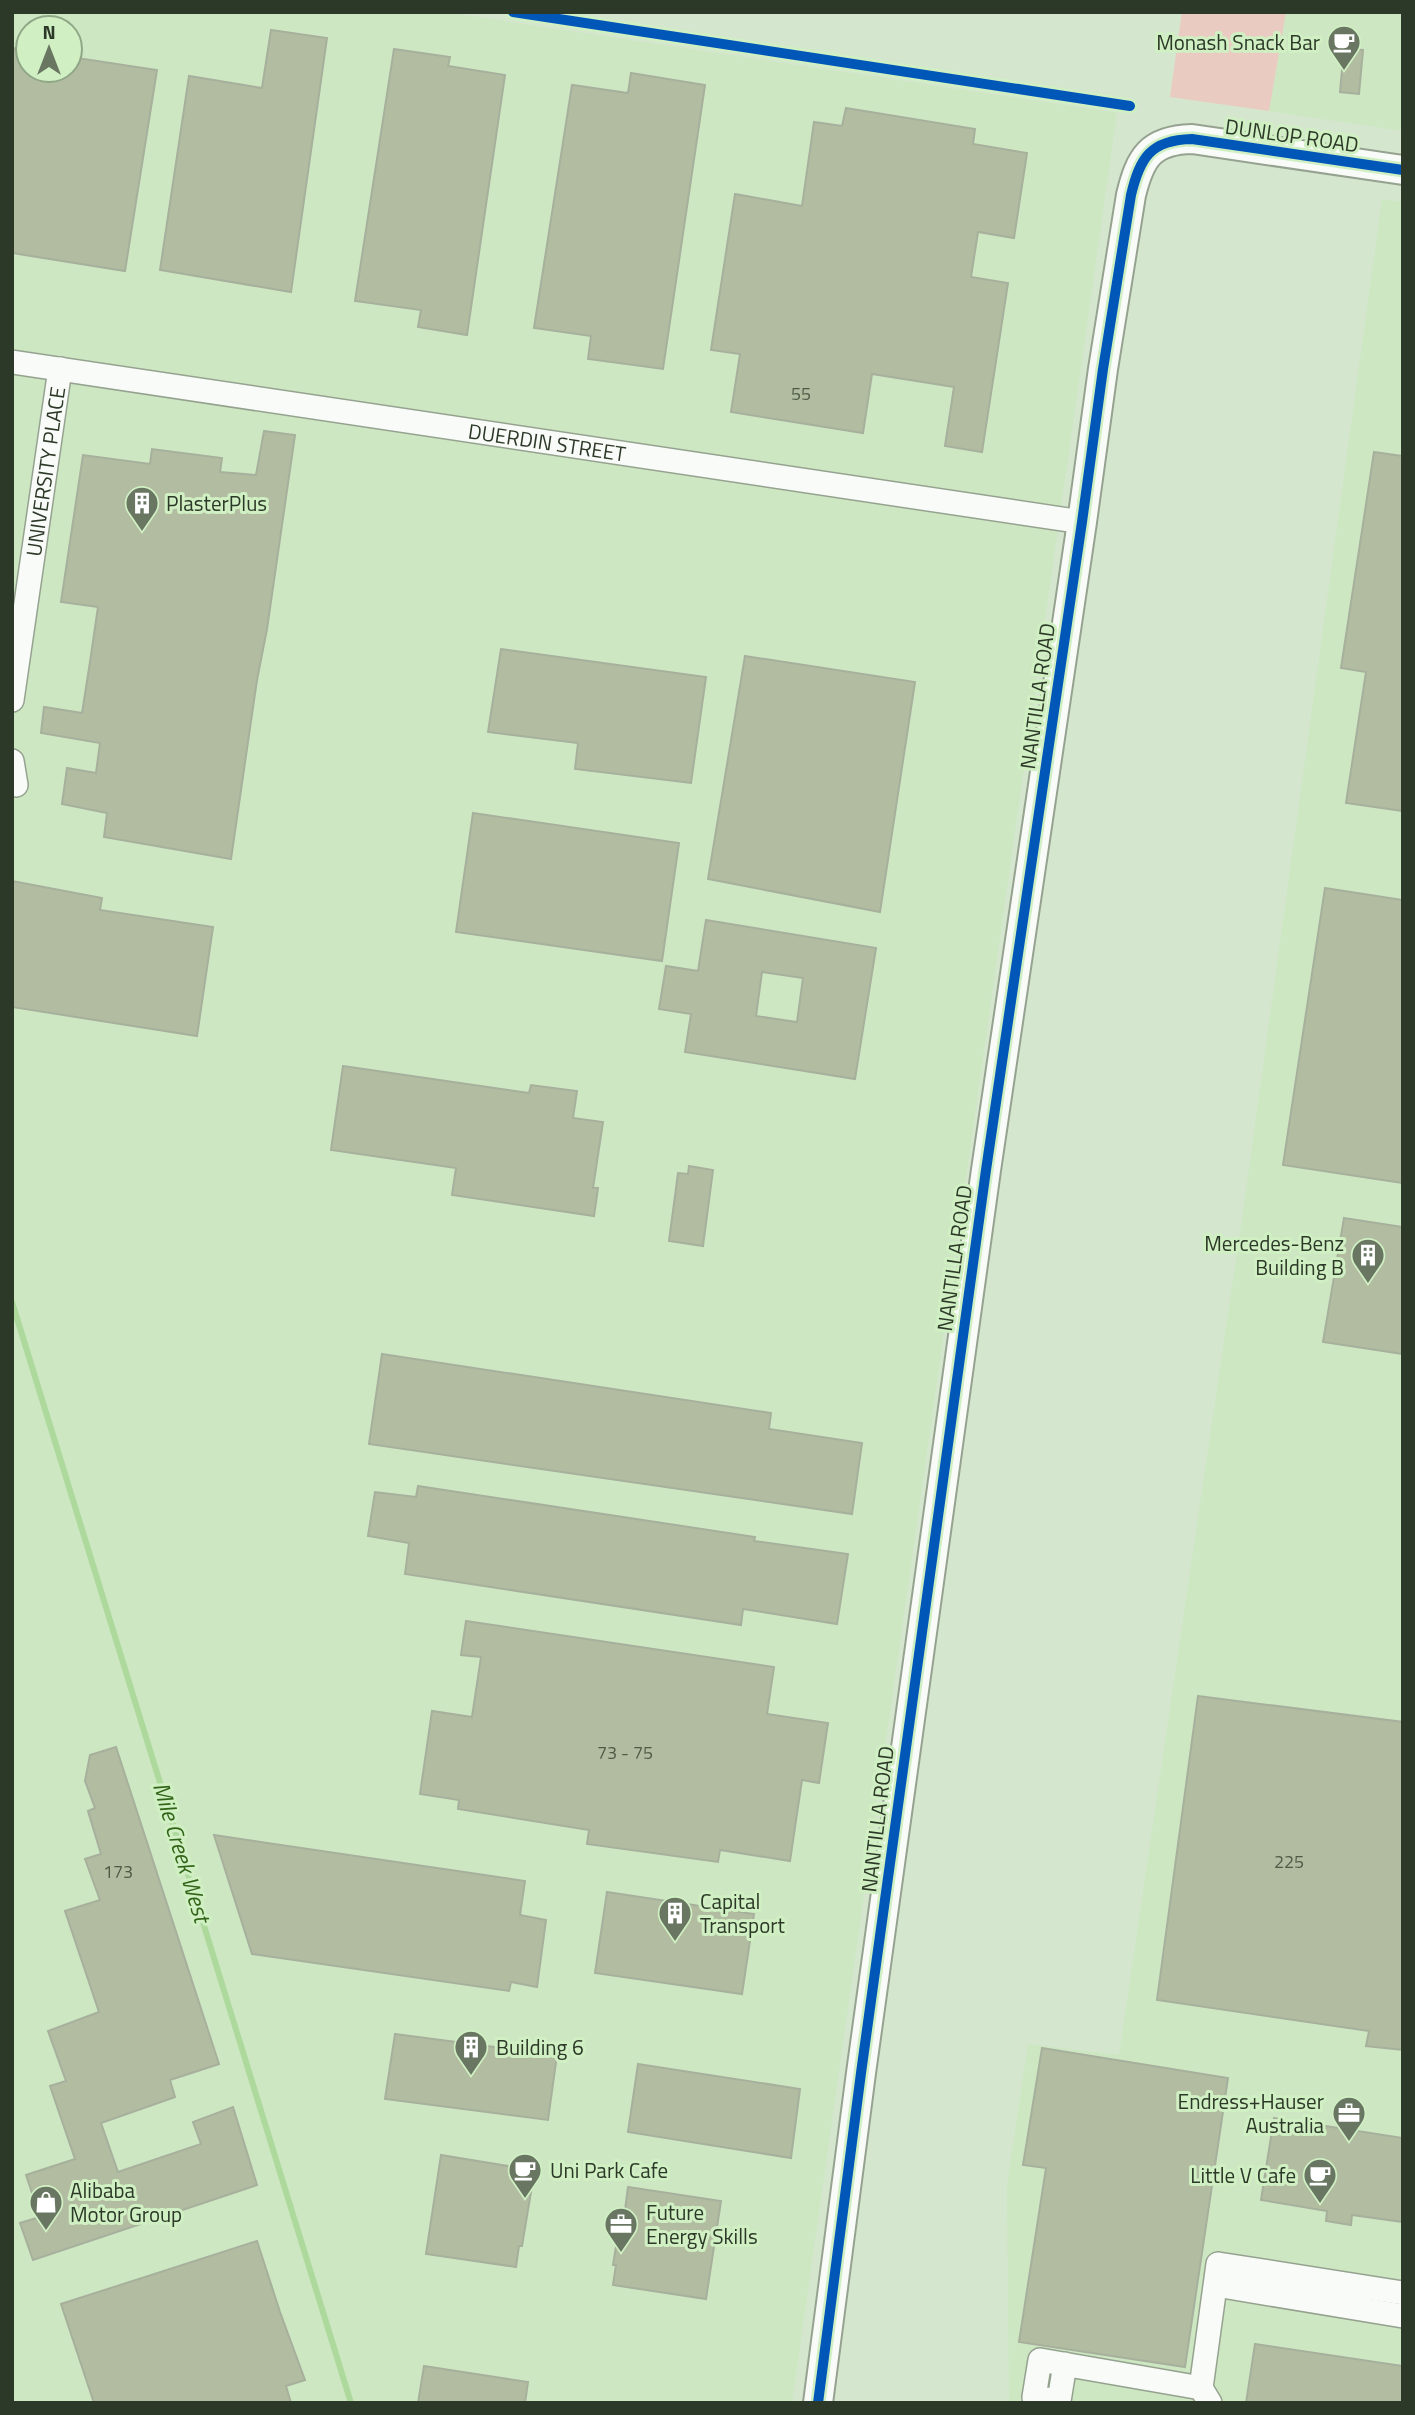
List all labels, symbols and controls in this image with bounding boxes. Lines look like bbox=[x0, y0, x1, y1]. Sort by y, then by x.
north arrow bbox=[14, 14, 84, 84]
text: N bbox=[42, 17, 56, 46]
cafe icon: Monash Snack Bar bbox=[1325, 23, 1363, 72]
place label: Monash Snack Bar bbox=[1156, 26, 1320, 58]
street label: DUNLOP ROAD bbox=[1223, 110, 1361, 160]
house number: 55 bbox=[791, 380, 811, 407]
street label: UNIVERSITY PLACE bbox=[17, 384, 73, 558]
street label: DUERDIN STREET bbox=[466, 414, 628, 470]
building icon: PlasterPlus bbox=[123, 484, 161, 533]
place label: PlasterPlus bbox=[166, 487, 267, 519]
street label: NANTILLA ROAD bbox=[1011, 621, 1063, 771]
street label: NANTILLA ROAD bbox=[928, 1183, 980, 1333]
place label: Mercedes-Benz Building B bbox=[1204, 1227, 1344, 1283]
building icon: Mercedes-Benz Building B bbox=[1349, 1236, 1387, 1285]
house number: 73 - 75 bbox=[597, 1739, 653, 1766]
street label: NANTILLA ROAD bbox=[852, 1744, 902, 1894]
water label: Mile Creek West bbox=[144, 1778, 221, 1929]
house number: 225 bbox=[1274, 1848, 1304, 1875]
house number: 173 bbox=[103, 1858, 133, 1885]
place label: Capital Transport bbox=[700, 1885, 785, 1941]
building icon: Capital Transport bbox=[656, 1894, 694, 1943]
building icon: Building 6 bbox=[452, 2028, 490, 2077]
place label: Building 6 bbox=[496, 2031, 584, 2063]
place label: Endress+Hauser Australia bbox=[1178, 2085, 1324, 2141]
office icon: Endress+Hauser Australia bbox=[1330, 2094, 1368, 2143]
cafe icon: Uni Park Cafe bbox=[506, 2151, 544, 2200]
place label: Uni Park Cafe bbox=[550, 2154, 668, 2186]
cafe icon: Little V Cafe bbox=[1301, 2156, 1339, 2205]
place label: Little V Cafe bbox=[1190, 2159, 1296, 2191]
place label: Alibaba Motor Group bbox=[70, 2174, 182, 2230]
shop icon: Alibaba Motor Group bbox=[27, 2183, 65, 2232]
place label: Future Energy Skills bbox=[646, 2196, 758, 2252]
office icon: Future Energy Skills bbox=[602, 2205, 640, 2254]

